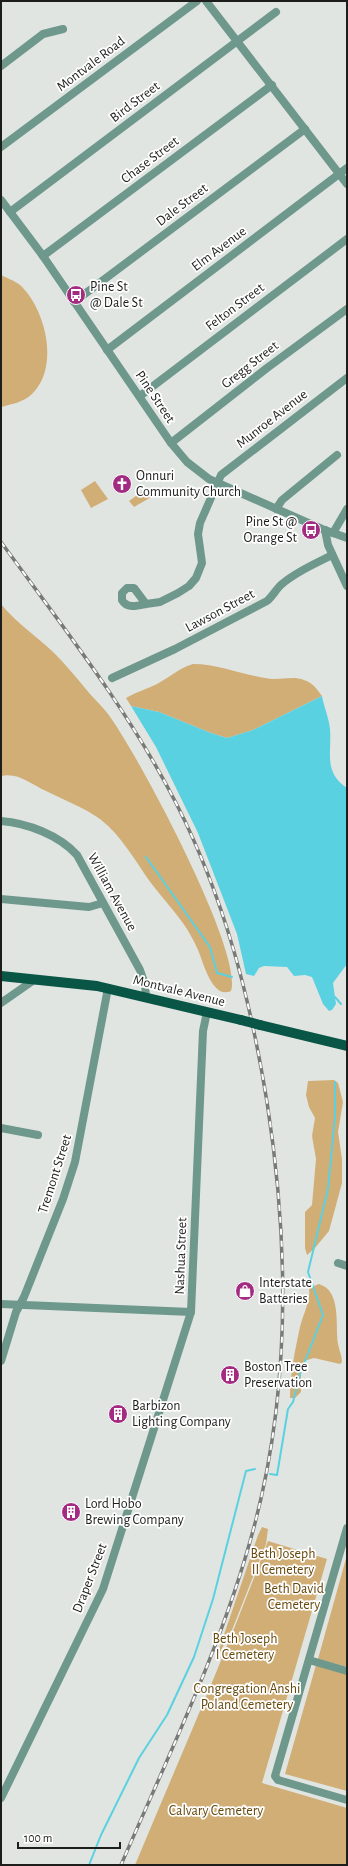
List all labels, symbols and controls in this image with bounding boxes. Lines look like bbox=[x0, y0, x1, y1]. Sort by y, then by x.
street label: Montvale Road bbox=[54, 34, 128, 94]
street label: Bird Street bbox=[108, 79, 163, 125]
street label: Chase Street bbox=[119, 134, 182, 186]
street label: Dale Street bbox=[154, 181, 211, 229]
street label: Elm Avenue bbox=[189, 224, 249, 274]
place label: Pine St @ Dale St bbox=[90, 280, 143, 310]
street label: Felton Street bbox=[203, 280, 267, 333]
bus stop icon: Pine St @ Dale St bbox=[65, 284, 87, 306]
street label: Gregg Street bbox=[219, 338, 281, 391]
street label: Pine Street bbox=[133, 368, 178, 426]
street label: Munroe Avenue bbox=[234, 387, 310, 451]
place label: Onnuri Community Church bbox=[136, 469, 241, 499]
church icon: Onnuri Community Church bbox=[111, 473, 133, 495]
place label: Pine St @ Orange St bbox=[244, 515, 298, 545]
bus stop icon: Pine St @ Orange St bbox=[300, 519, 322, 541]
street label: Lawson Street bbox=[183, 587, 257, 635]
street label: William Avenue bbox=[85, 851, 139, 933]
street label: Montvale Avenue bbox=[132, 973, 226, 1009]
street label: Tremont Street bbox=[36, 1132, 74, 1215]
street label: Nashua Street bbox=[173, 1217, 189, 1295]
place label: Interstate Batteries bbox=[259, 1276, 312, 1306]
shop icon: Interstate Batteries bbox=[234, 1280, 256, 1302]
place label: Boston Tree Preservation bbox=[244, 1360, 312, 1390]
building icon: Boston Tree Preservation bbox=[219, 1364, 241, 1386]
place label: Barbizon Lighting Company bbox=[132, 1399, 231, 1429]
building icon: Barbizon Lighting Company bbox=[107, 1403, 129, 1425]
place label: Lord Hobo Brewing Company bbox=[85, 1497, 184, 1527]
building icon: Lord Hobo Brewing Company bbox=[60, 1501, 82, 1523]
street label: Draper Street bbox=[70, 1541, 110, 1615]
park label: Beth Joseph II Cemetery bbox=[251, 1547, 315, 1577]
park label: Beth David Cemetery bbox=[264, 1582, 324, 1612]
park label: Beth Joseph I Cemetery bbox=[213, 1632, 277, 1662]
park label: Congregation Anshi Poland Cemetery bbox=[194, 1682, 300, 1712]
park label: Calvary Cemetery bbox=[169, 1804, 263, 1818]
scale bar bbox=[18, 1824, 120, 1850]
text: 100 m bbox=[24, 1832, 52, 1844]

